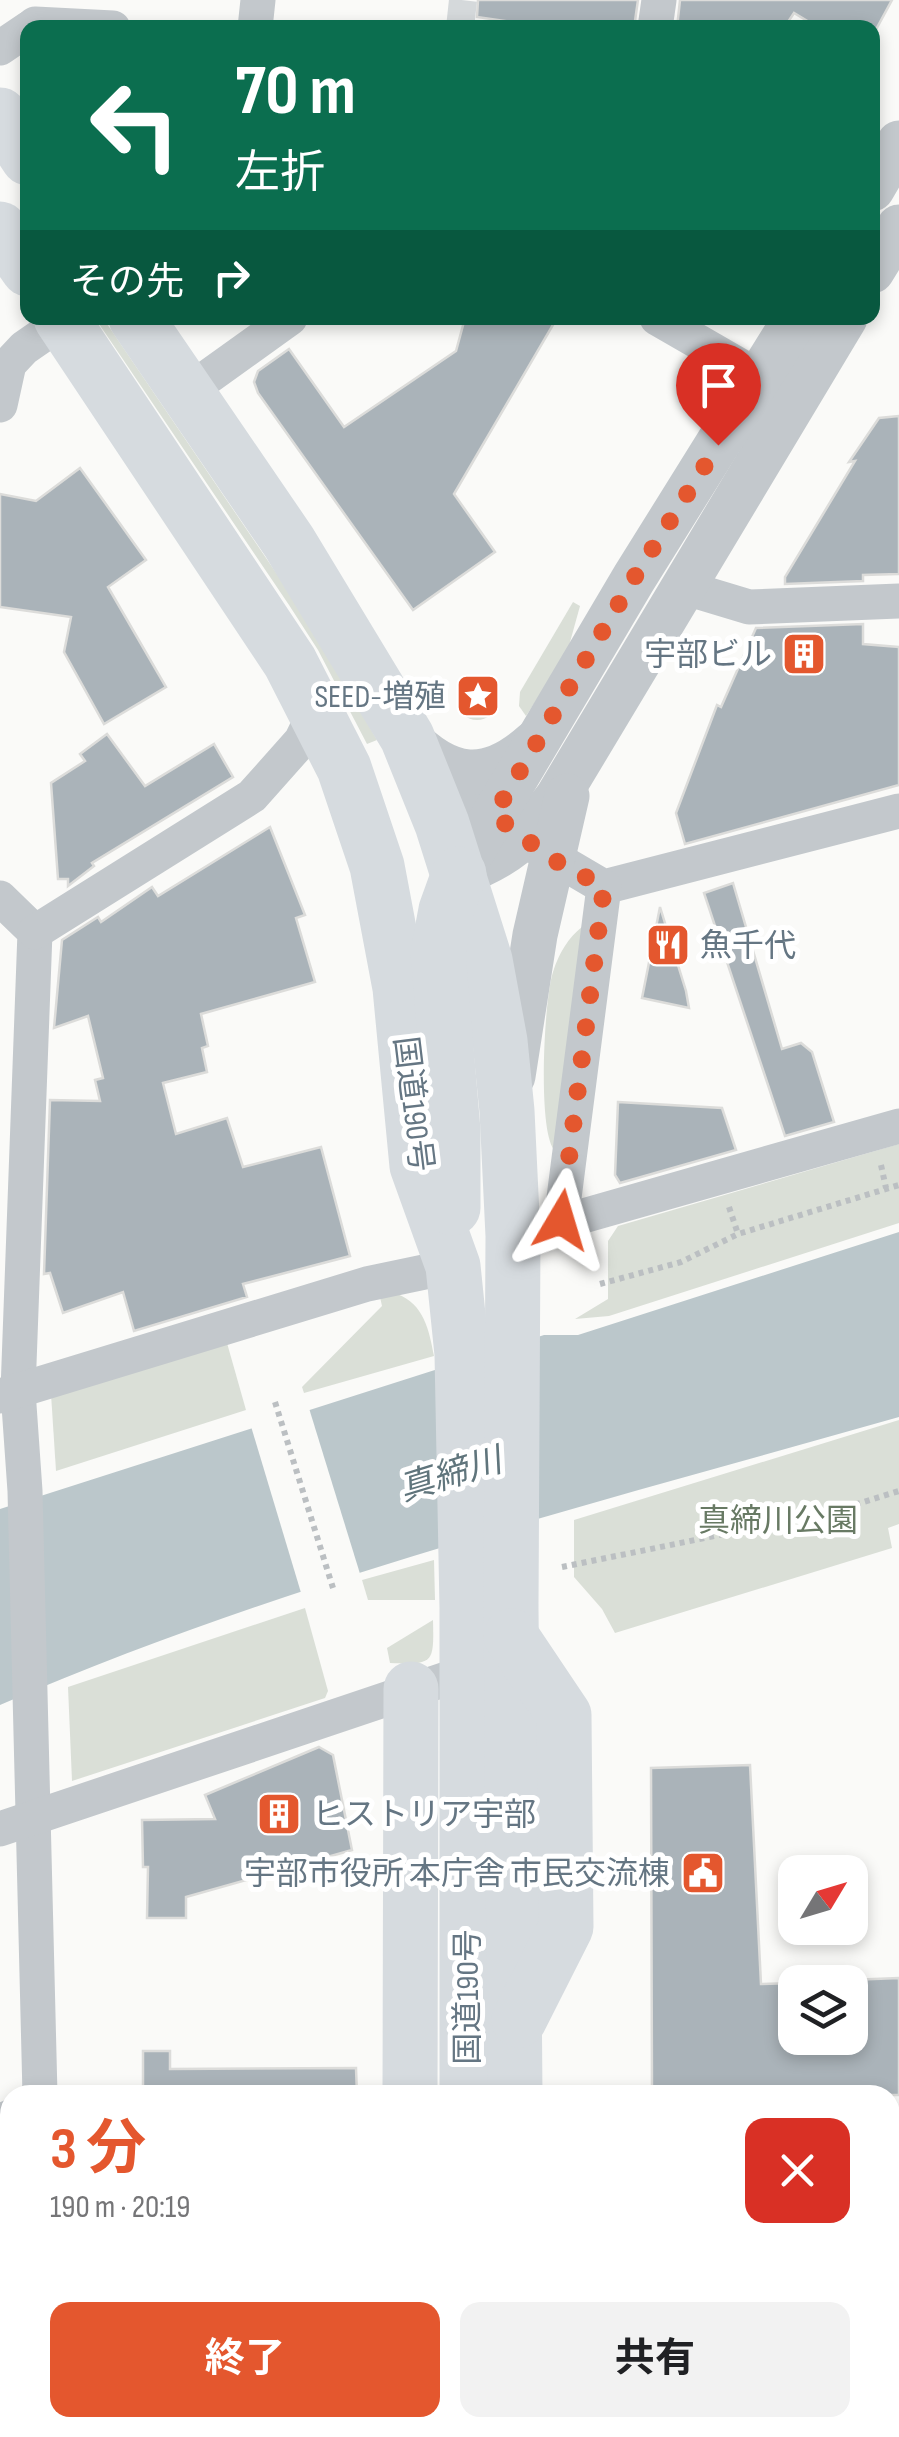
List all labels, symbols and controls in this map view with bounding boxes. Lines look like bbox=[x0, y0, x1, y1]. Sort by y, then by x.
text: 70 m bbox=[235, 50, 356, 134]
icon: left bbox=[70, 60, 200, 190]
text: 左折 bbox=[235, 146, 325, 201]
icon: right bbox=[204, 250, 259, 305]
text: その先 bbox=[70, 260, 184, 305]
pin bbox=[676, 343, 761, 446]
icon: arrive bbox=[691, 358, 746, 413]
building icon: 宇部ビル bbox=[781, 631, 827, 677]
place label: 宇部ビル bbox=[644, 636, 772, 675]
place icon: SEED-増殖 bbox=[455, 673, 501, 719]
place label: SEED-増殖 bbox=[314, 678, 446, 717]
restaurant icon: 魚千代 bbox=[645, 922, 691, 968]
place label: 魚千代 bbox=[700, 927, 796, 966]
street label: 国道190号 bbox=[385, 1034, 440, 1174]
position arrow bbox=[509, 1168, 613, 1272]
water label: 真締川 bbox=[394, 1438, 511, 1511]
park label: 真締川公園 bbox=[698, 1502, 858, 1541]
building icon: ヒストリア宇部 bbox=[256, 1791, 302, 1837]
place label: ヒストリア宇部 bbox=[312, 1796, 536, 1835]
public building icon: 宇部市役所 本庁舎 市民交流棟 bbox=[680, 1850, 726, 1896]
place label: 宇部市役所 本庁舎 市民交流棟 bbox=[244, 1855, 670, 1894]
north arrow bbox=[778, 1855, 868, 1945]
map controls bbox=[778, 1855, 868, 2055]
street label: 国道190号 bbox=[449, 1929, 488, 2065]
button: layers bbox=[778, 1965, 868, 2055]
text: 3 分 bbox=[50, 2114, 146, 2186]
button: close bbox=[745, 2118, 850, 2223]
text: 190 m · 20:19 bbox=[50, 2188, 190, 2227]
button: 終了 bbox=[50, 2302, 440, 2417]
button: 共有 bbox=[460, 2302, 850, 2417]

